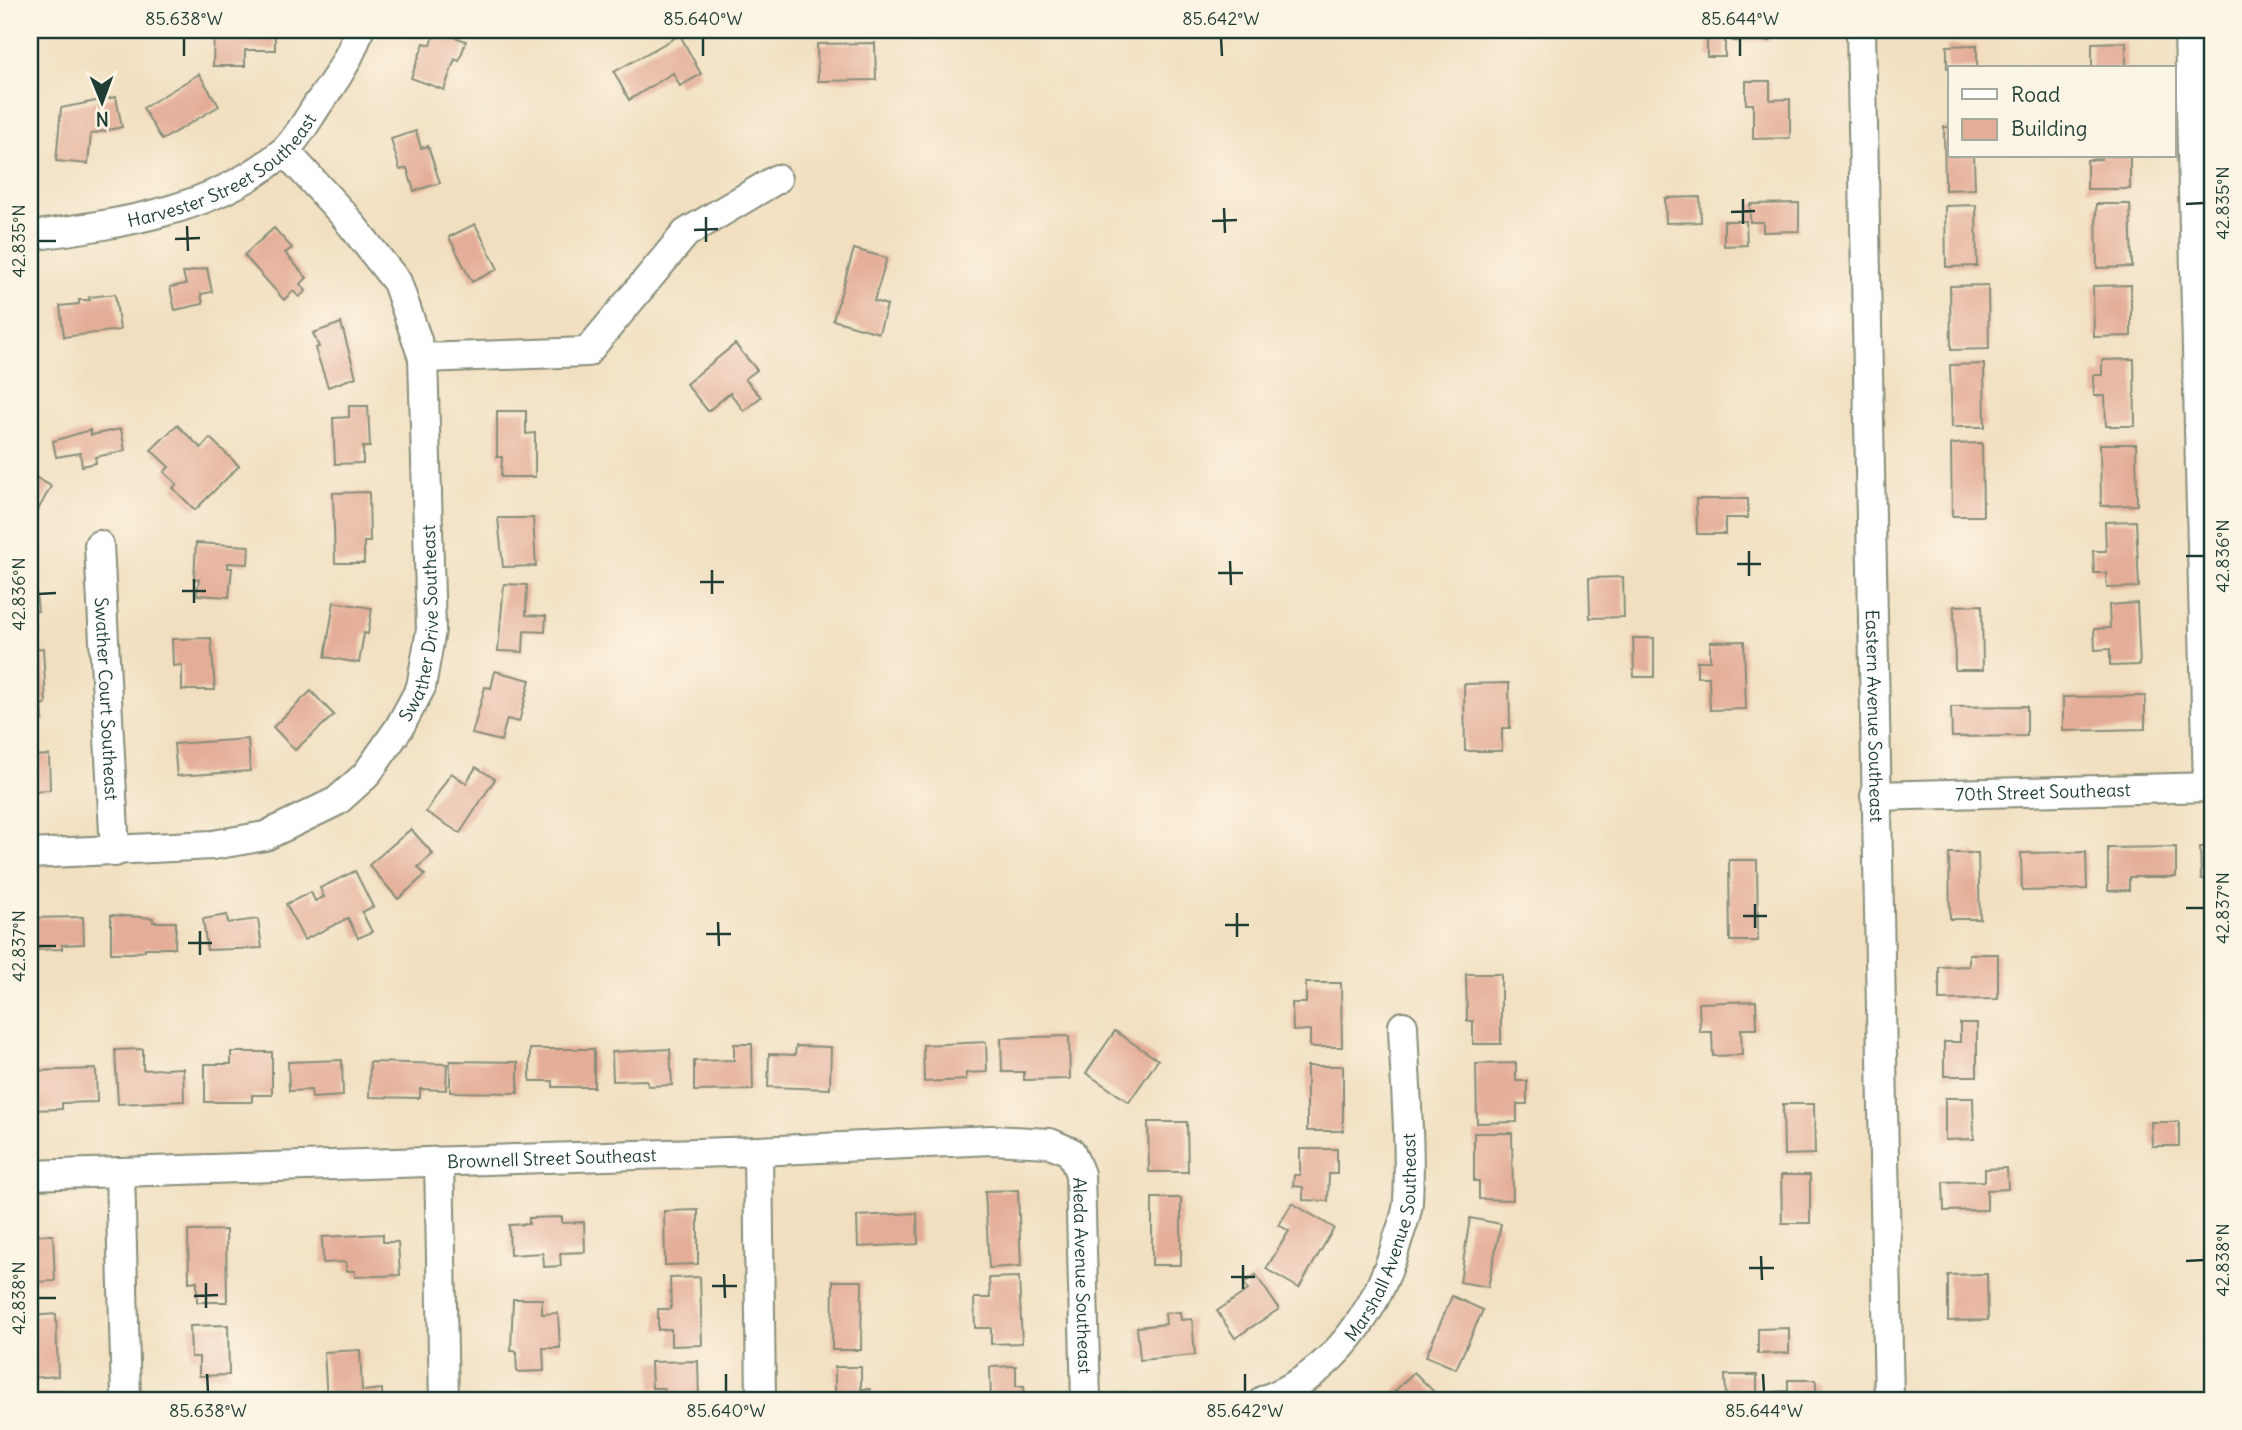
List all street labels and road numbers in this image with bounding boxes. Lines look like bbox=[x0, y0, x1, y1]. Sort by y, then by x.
street label: Harvester Street Southeast bbox=[125, 109, 321, 232]
street label: Swather Drive Southeast bbox=[393, 524, 443, 725]
street label: Swather Court Southeast bbox=[90, 597, 124, 801]
street label: Eastern Avenue Southeast bbox=[1861, 609, 1889, 822]
street label: 70th Street Southeast bbox=[1955, 778, 2131, 805]
street label: Marshall Avenue Southeast bbox=[1339, 1133, 1420, 1346]
street label: Brownell Street Southeast bbox=[447, 1143, 657, 1173]
street label: Aleda Avenue Southeast bbox=[1069, 1177, 1097, 1374]

